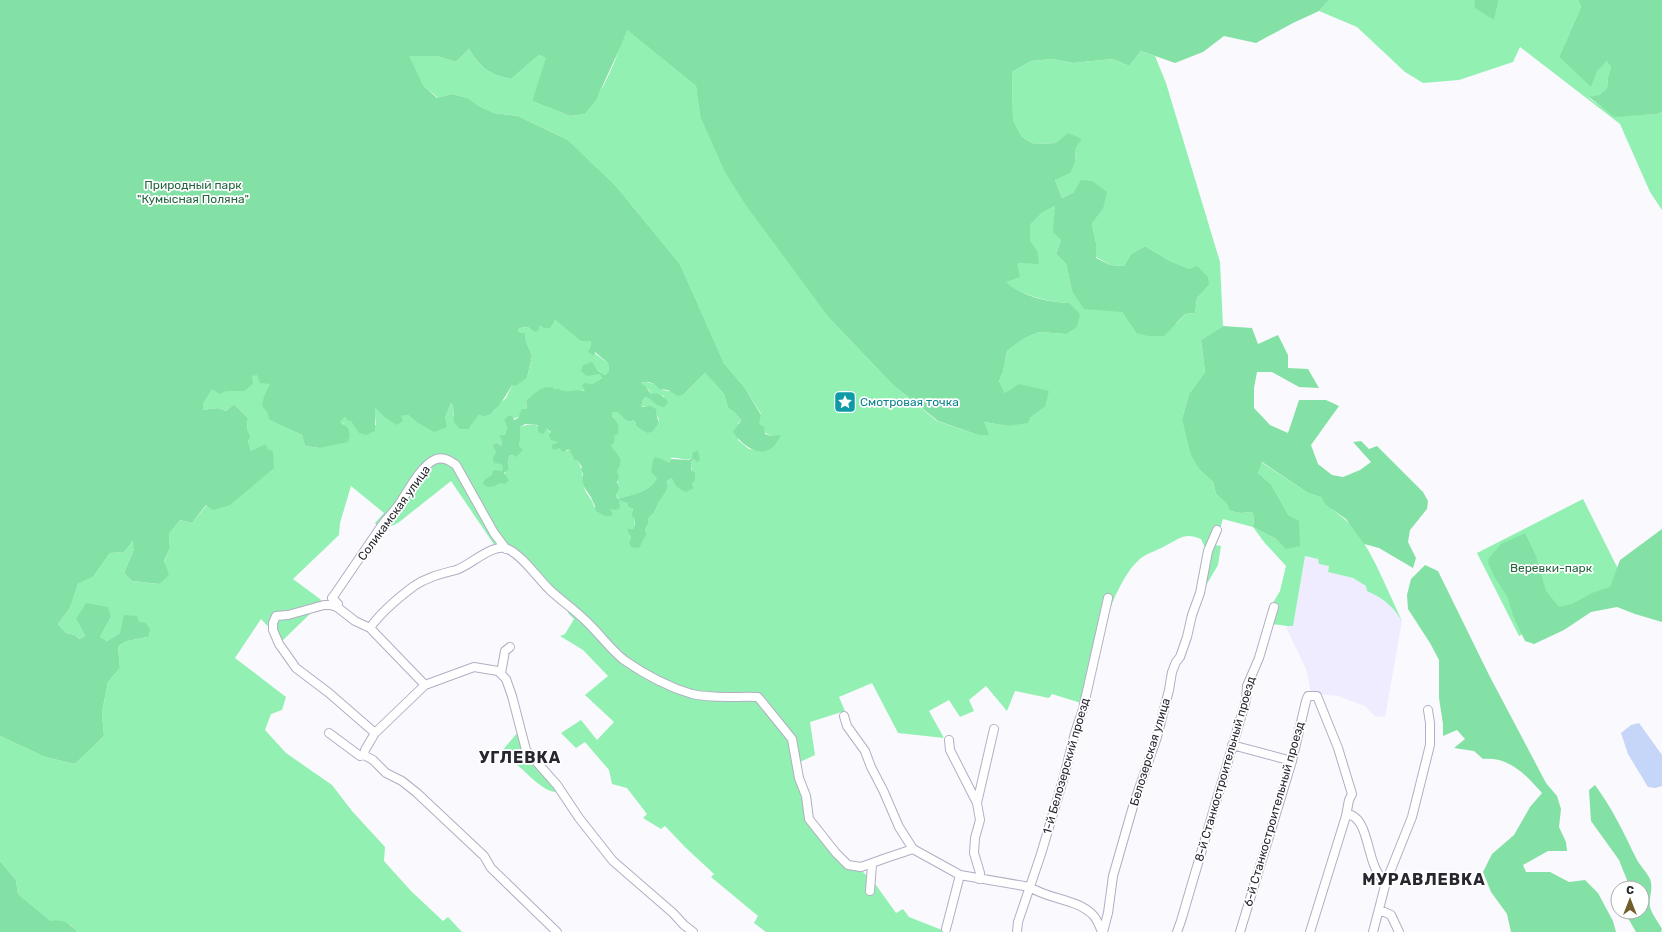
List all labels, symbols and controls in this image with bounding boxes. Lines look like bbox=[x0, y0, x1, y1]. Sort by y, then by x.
park label: Природный парк "Кумысная Поляна" bbox=[137, 178, 249, 206]
place icon: Смотровая точка bbox=[832, 389, 858, 415]
place label: Смотровая точка bbox=[860, 395, 959, 409]
street label: Соликамская улица bbox=[355, 463, 433, 563]
park label: Веревки-парк bbox=[1510, 561, 1593, 575]
street label: 8-й Станкостроительный проезд bbox=[1192, 675, 1258, 863]
street label: 1-й Белозерский проезд bbox=[1040, 696, 1092, 836]
street label: Белозерская улица bbox=[1127, 696, 1173, 808]
street label: 6-й Станкостроительный проезд bbox=[1241, 720, 1307, 908]
district label: УГЛЕВКА bbox=[479, 748, 561, 767]
district label: МУРАВЛЕВКА bbox=[1362, 870, 1486, 889]
north arrow bbox=[1610, 880, 1650, 920]
text: С bbox=[1626, 884, 1634, 897]

